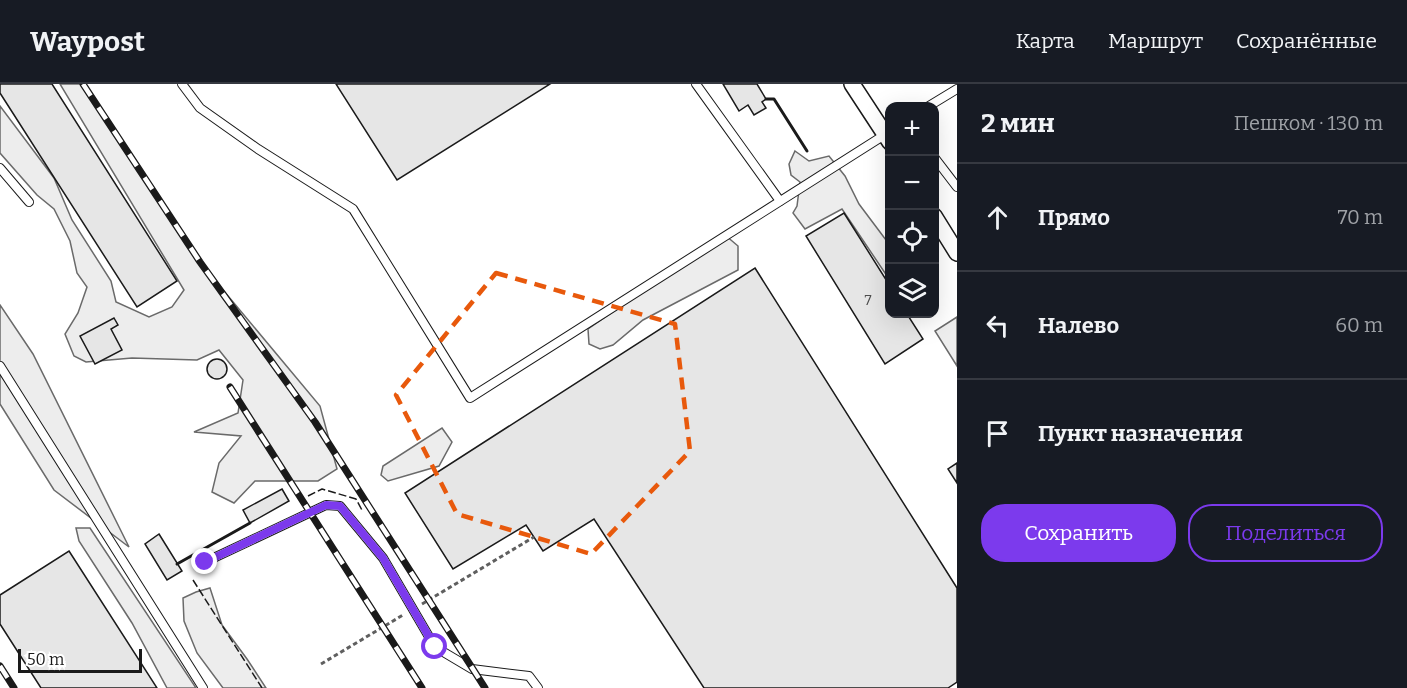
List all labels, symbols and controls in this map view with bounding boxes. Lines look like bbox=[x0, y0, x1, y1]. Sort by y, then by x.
text: Waypost bbox=[30, 25, 145, 58]
text: Карта bbox=[1016, 28, 1075, 54]
text: Маршрут bbox=[1108, 28, 1203, 54]
text: Сохранённые bbox=[1236, 28, 1377, 54]
map controls bbox=[885, 102, 939, 318]
button: + bbox=[885, 102, 939, 156]
text: 2 мин bbox=[981, 108, 1055, 139]
text: Пешком · 130 m bbox=[1234, 111, 1383, 135]
button: − bbox=[885, 156, 939, 210]
icon: ahead bbox=[981, 201, 1014, 234]
text: Прямо bbox=[1038, 204, 1110, 231]
text: 70 m bbox=[1337, 205, 1383, 229]
button: locate bbox=[885, 210, 939, 264]
button: layers bbox=[885, 264, 939, 318]
house number: 7 bbox=[864, 292, 872, 309]
icon: left bbox=[981, 309, 1014, 342]
text: Налево bbox=[1038, 312, 1119, 339]
text: 60 m bbox=[1335, 313, 1383, 337]
icon: arrive bbox=[981, 417, 1014, 450]
text: Пункт назначения bbox=[1038, 420, 1243, 447]
button: Сохранить bbox=[981, 504, 1176, 562]
button: Поделиться bbox=[1188, 504, 1383, 562]
route end bbox=[191, 548, 217, 574]
route start bbox=[421, 633, 447, 659]
scale bar bbox=[18, 646, 142, 674]
text: 50 m bbox=[27, 650, 64, 669]

